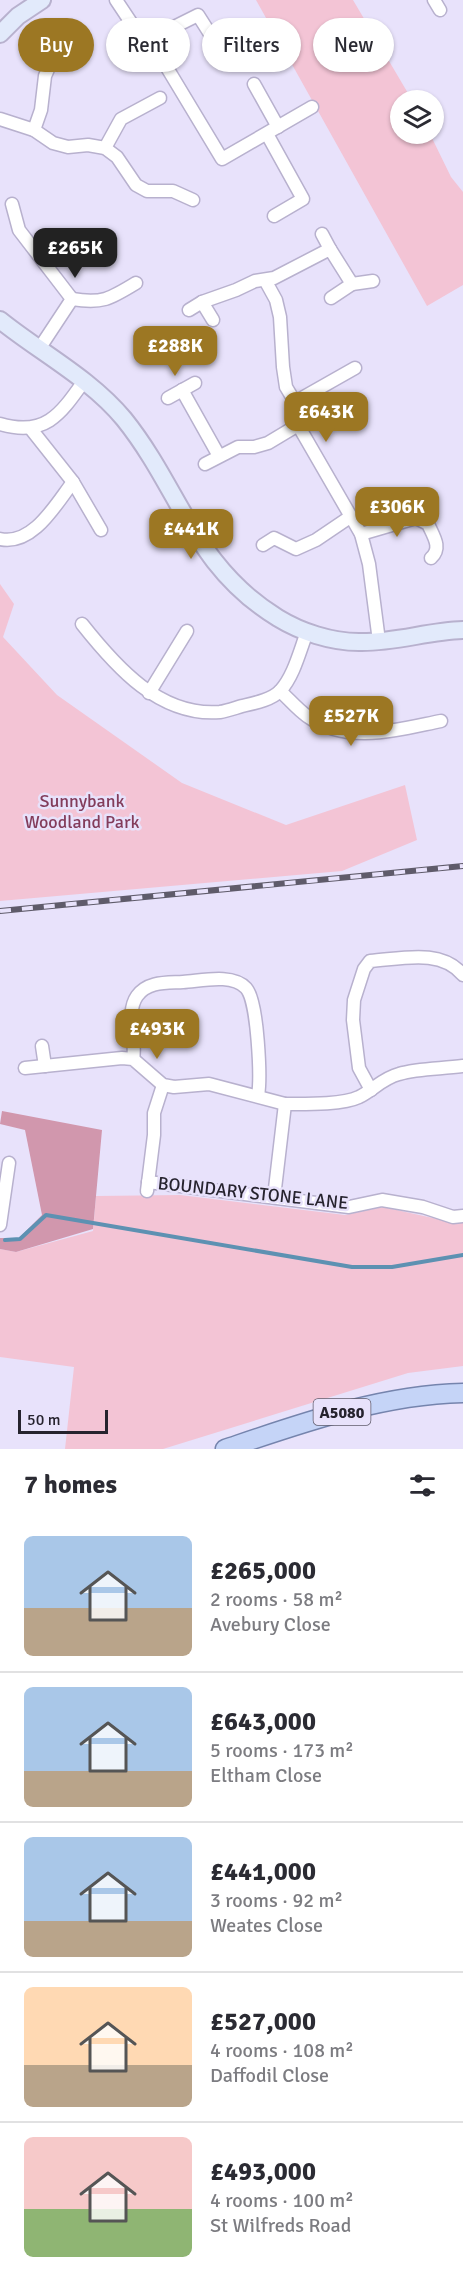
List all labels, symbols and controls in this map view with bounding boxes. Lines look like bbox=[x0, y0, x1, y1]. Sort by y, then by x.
chip: Buy bbox=[18, 18, 94, 72]
chip: Rent bbox=[106, 18, 190, 72]
chip: Filters bbox=[202, 18, 301, 72]
chip: New bbox=[313, 18, 394, 72]
map controls bbox=[390, 90, 444, 144]
button: layers bbox=[390, 90, 444, 144]
pin: £265K bbox=[33, 228, 117, 279]
text: £265K bbox=[47, 235, 103, 260]
pin: £288K bbox=[133, 326, 217, 377]
text: £288K bbox=[147, 333, 203, 358]
pin: £643K bbox=[284, 392, 368, 443]
text: £643K bbox=[298, 399, 354, 424]
pin: £306K bbox=[355, 487, 439, 538]
text: £306K bbox=[369, 494, 425, 519]
pin: £441K bbox=[149, 509, 233, 560]
text: £441K bbox=[163, 516, 219, 541]
pin: £527K bbox=[309, 696, 393, 747]
text: £527K bbox=[323, 703, 379, 728]
park label: Sunnybank Woodland Park bbox=[24, 790, 140, 833]
pin: £493K bbox=[115, 1009, 199, 1060]
text: £493K bbox=[129, 1016, 185, 1041]
street label: BOUNDARY STONE LANE bbox=[157, 1172, 349, 1214]
road number: A5080 bbox=[314, 1399, 370, 1425]
scale bar bbox=[18, 1407, 108, 1434]
text: 50 m bbox=[27, 1410, 61, 1430]
text: 7 homes bbox=[24, 1469, 117, 1501]
icon: filters bbox=[406, 1469, 439, 1502]
text: £265,000 bbox=[210, 1555, 316, 1587]
icon: home bbox=[72, 1560, 144, 1632]
text: 2 rooms · 58 m² bbox=[210, 1587, 343, 1612]
text: Avebury Close bbox=[210, 1612, 331, 1637]
text: £643,000 bbox=[210, 1706, 316, 1738]
icon: home bbox=[72, 1711, 144, 1783]
text: 5 rooms · 173 m² bbox=[210, 1738, 354, 1763]
text: Eltham Close bbox=[210, 1763, 322, 1788]
text: £441,000 bbox=[210, 1856, 316, 1888]
icon: home bbox=[72, 1861, 144, 1933]
text: 3 rooms · 92 m² bbox=[210, 1888, 343, 1913]
text: Weates Close bbox=[210, 1913, 323, 1938]
text: £527,000 bbox=[210, 2006, 316, 2038]
icon: home bbox=[72, 2011, 144, 2083]
text: 4 rooms · 108 m² bbox=[210, 2038, 354, 2063]
text: Daffodil Close bbox=[210, 2063, 329, 2088]
text: £493,000 bbox=[210, 2156, 316, 2188]
icon: home bbox=[72, 2161, 144, 2233]
text: 4 rooms · 100 m² bbox=[210, 2188, 354, 2213]
text: St Wilfreds Road bbox=[210, 2213, 351, 2238]

